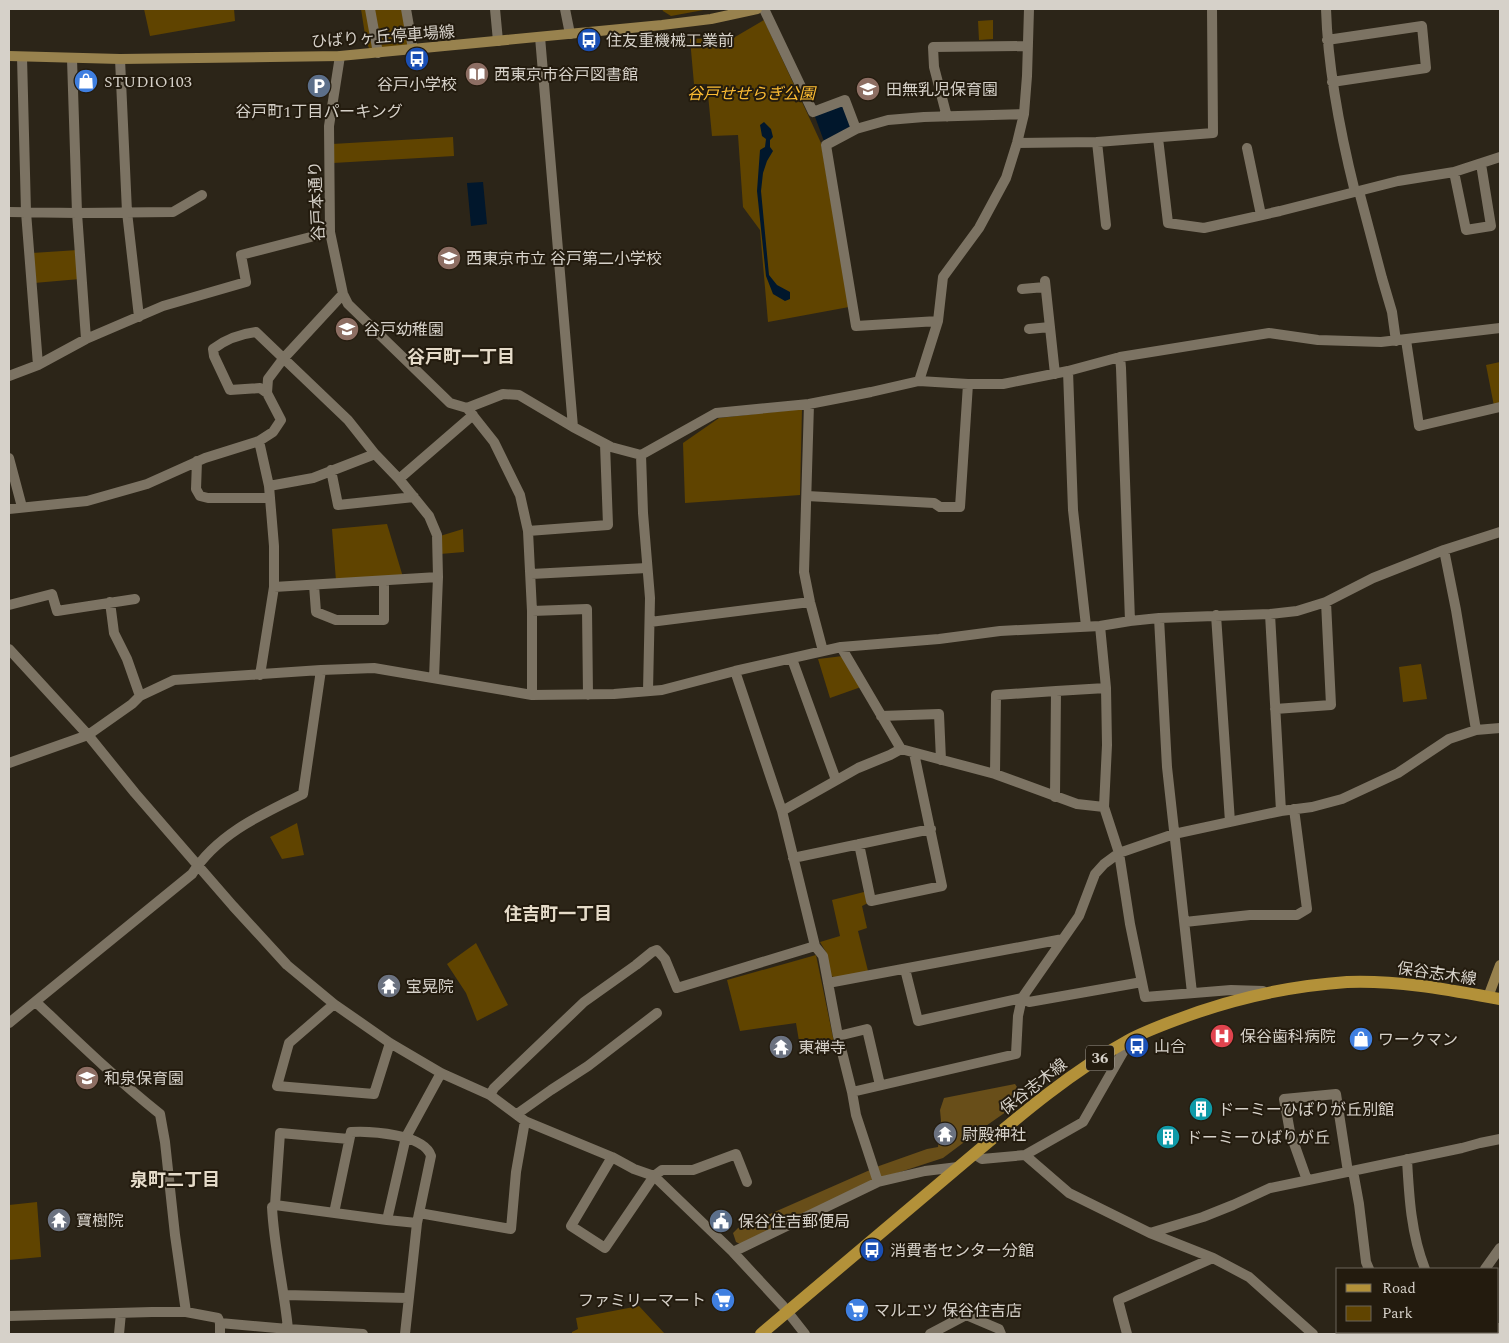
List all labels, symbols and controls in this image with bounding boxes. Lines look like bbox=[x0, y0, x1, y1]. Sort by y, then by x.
street label: ひばりヶ丘停車場線 bbox=[310, 20, 456, 54]
bus stop icon: 住友重機械工業前 bbox=[576, 27, 602, 53]
place label: 住友重機械工業前 bbox=[606, 29, 734, 53]
bus stop icon: 谷戸小学校 bbox=[404, 46, 430, 72]
library icon: 西東京市谷戸図書館 bbox=[464, 61, 490, 87]
place label: 西東京市谷戸図書館 bbox=[494, 63, 638, 87]
shop icon: STUDIO103 bbox=[73, 68, 99, 94]
place label: STUDIO103 bbox=[104, 70, 192, 94]
parking icon: 谷戸町1丁目パーキング bbox=[306, 73, 332, 99]
place label: 谷戸小学校 bbox=[377, 73, 457, 97]
school or university icon: 田無乳児保育園 bbox=[855, 76, 881, 102]
place label: 田無乳児保育園 bbox=[886, 78, 998, 102]
park label: 谷戸せせらぎ公園 bbox=[687, 82, 817, 106]
place label: 谷戸町1丁目パーキング bbox=[235, 100, 403, 124]
street label: 谷戸本通り bbox=[303, 160, 331, 242]
school or university icon: 西東京市立 谷戸第二小学校 bbox=[436, 245, 462, 271]
place label: 西東京市立 谷戸第二小学校 bbox=[466, 247, 662, 271]
school or university icon: 谷戸幼稚園 bbox=[334, 316, 360, 342]
place label: 谷戸幼稚園 bbox=[364, 318, 444, 342]
district label: 谷戸町一丁目 bbox=[407, 344, 515, 371]
district label: 住吉町一丁目 bbox=[504, 901, 612, 928]
street label: 保谷志木線 bbox=[1396, 957, 1478, 991]
temple icon: 宝晃院 bbox=[376, 973, 402, 999]
place label: 宝晃院 bbox=[406, 975, 454, 999]
hospital icon: 保谷歯科病院 bbox=[1209, 1023, 1235, 1049]
place label: 保谷歯科病院 bbox=[1240, 1025, 1336, 1049]
shop icon: ワークマン bbox=[1348, 1026, 1374, 1052]
place label: ワークマン bbox=[1378, 1028, 1458, 1052]
bus stop icon: 山合 bbox=[1124, 1033, 1150, 1059]
temple icon: 東禅寺 bbox=[768, 1034, 794, 1060]
place label: 山合 bbox=[1154, 1035, 1186, 1059]
place label: 東禅寺 bbox=[798, 1036, 846, 1060]
road number: 36 bbox=[1086, 1046, 1114, 1070]
street label: 保谷志木線 bbox=[995, 1053, 1073, 1121]
school or university icon: 和泉保育園 bbox=[74, 1065, 100, 1091]
place label: 和泉保育園 bbox=[104, 1067, 184, 1091]
building icon: ドーミーひばりが丘別館 bbox=[1188, 1096, 1214, 1122]
place label: ドーミーひばりが丘別館 bbox=[1218, 1098, 1394, 1122]
temple icon: 尉殿神社 bbox=[932, 1121, 958, 1147]
place label: 尉殿神社 bbox=[962, 1123, 1026, 1147]
building icon: ドーミーひばりが丘 bbox=[1155, 1124, 1181, 1150]
place label: ドーミーひばりが丘 bbox=[1186, 1126, 1330, 1150]
district label: 泉町二丁目 bbox=[130, 1167, 220, 1194]
temple icon: 寶樹院 bbox=[46, 1207, 72, 1233]
public building icon: 保谷住吉郵便局 bbox=[708, 1208, 734, 1234]
place label: 寶樹院 bbox=[76, 1209, 124, 1233]
place label: 保谷住吉郵便局 bbox=[738, 1210, 850, 1234]
bus stop icon: 消費者センター分館 bbox=[859, 1237, 885, 1263]
place label: 消費者センター分館 bbox=[890, 1239, 1034, 1263]
legend bbox=[1336, 1268, 1499, 1333]
text: Road bbox=[1382, 1277, 1416, 1300]
supermarket icon: ファミリーマート bbox=[710, 1287, 736, 1313]
place label: ファミリーマート bbox=[578, 1289, 706, 1313]
supermarket icon: マルエツ 保谷住吉店 bbox=[844, 1297, 870, 1323]
place label: マルエツ 保谷住吉店 bbox=[874, 1299, 1022, 1323]
text: Park bbox=[1382, 1302, 1413, 1325]

